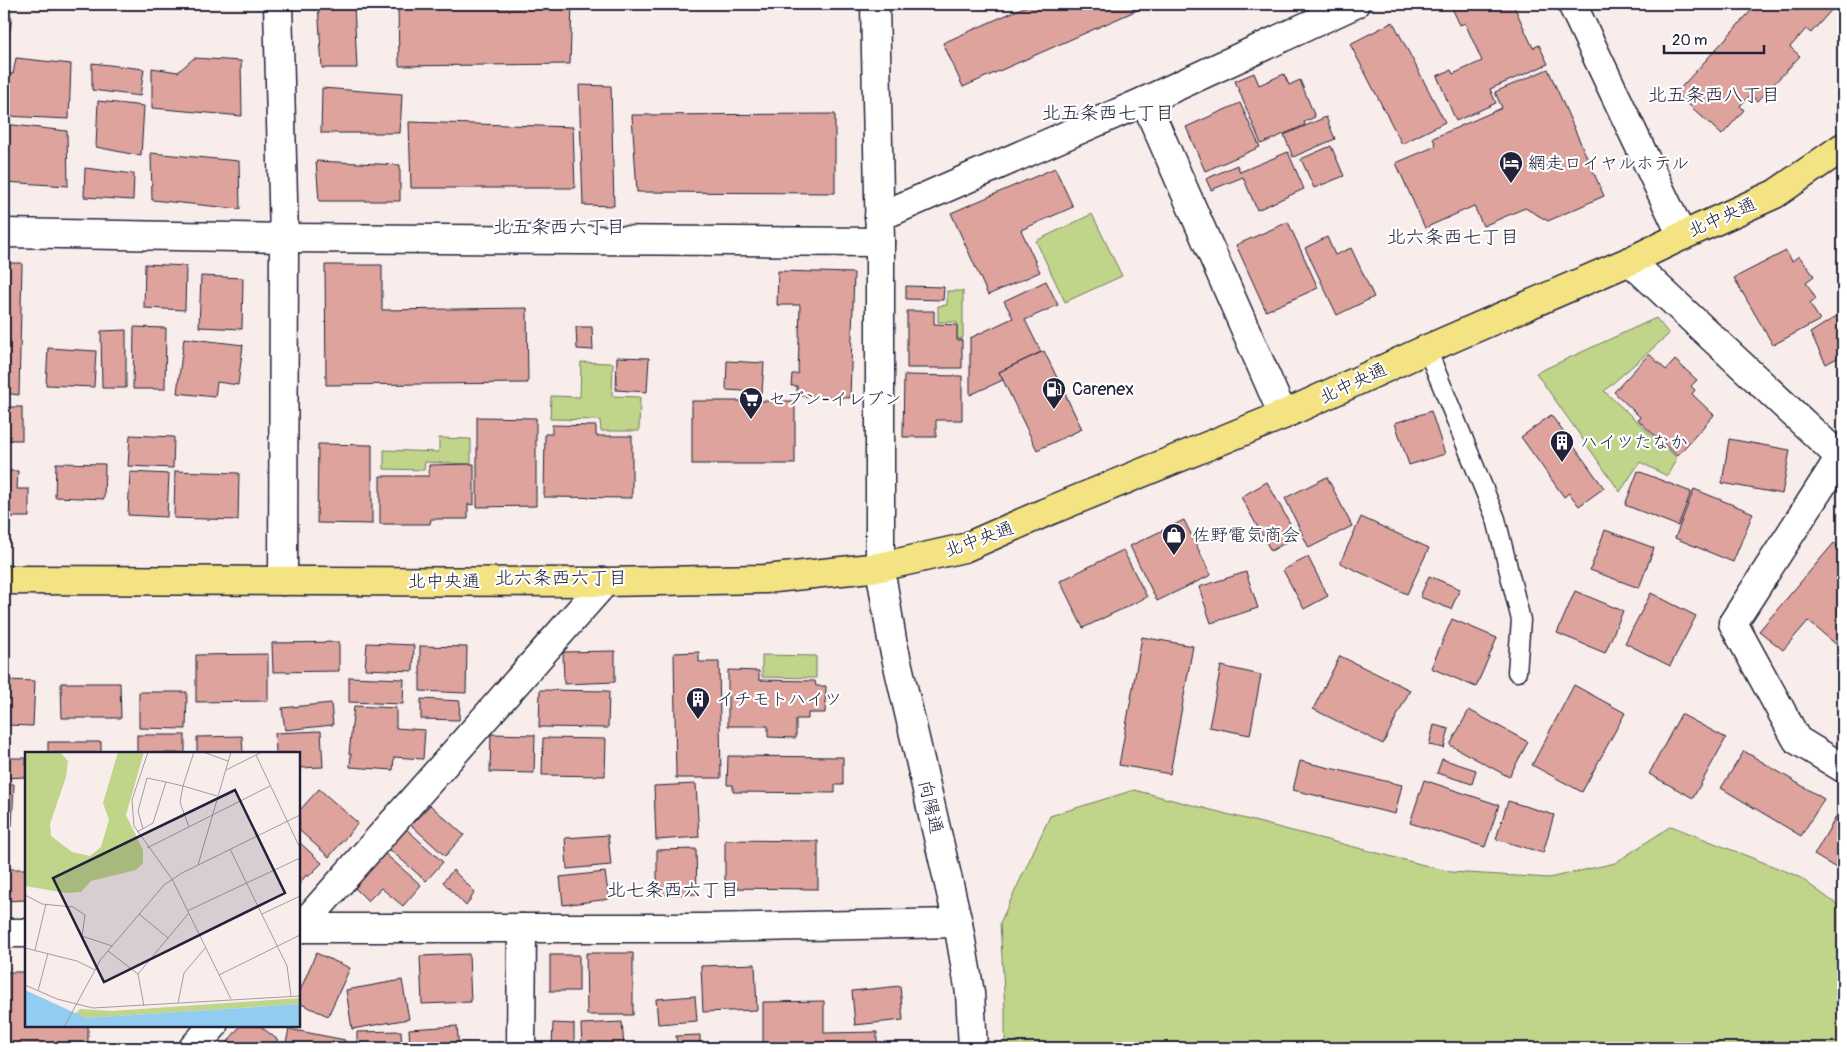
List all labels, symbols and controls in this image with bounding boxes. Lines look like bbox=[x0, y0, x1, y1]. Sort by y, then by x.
scale bar bbox=[1664, 22, 1764, 54]
text: 20 m bbox=[1672, 31, 1707, 50]
district label: 北五条西八丁目 bbox=[1647, 83, 1781, 107]
district label: 北五条西七丁目 bbox=[1041, 101, 1175, 125]
hotel icon: 網走ロイヤルホテル bbox=[1498, 150, 1524, 184]
place label: 網走ロイヤルホテル bbox=[1528, 152, 1689, 175]
street label: 北中央通 bbox=[1685, 192, 1760, 243]
district label: 北五条西六丁目 bbox=[492, 215, 626, 239]
district label: 北六条西七丁目 bbox=[1386, 225, 1520, 249]
street label: 北中央通 bbox=[1316, 358, 1391, 409]
fuel station icon: Carenex bbox=[1041, 376, 1067, 410]
place label: Carenex bbox=[1072, 378, 1134, 401]
supermarket icon: セブン-イレブン bbox=[738, 386, 764, 420]
place label: セブン-イレブン bbox=[768, 388, 902, 411]
building icon: ハイツたなか bbox=[1549, 429, 1575, 463]
place label: ハイツたなか bbox=[1580, 431, 1688, 454]
street label: 北中央通 bbox=[941, 516, 1017, 563]
shop icon: 佐野電気商会 bbox=[1161, 522, 1187, 556]
place label: 佐野電気商会 bbox=[1192, 524, 1300, 547]
district label: 北六条西六丁目 bbox=[494, 566, 628, 590]
street label: 北中央通 bbox=[408, 570, 480, 593]
building icon: イチモトハイツ bbox=[685, 686, 711, 720]
place label: イチモトハイツ bbox=[716, 688, 842, 711]
inset map bbox=[25, 752, 300, 1027]
street label: 向陽通 bbox=[913, 778, 948, 836]
district label: 北七条西六丁目 bbox=[606, 878, 740, 902]

